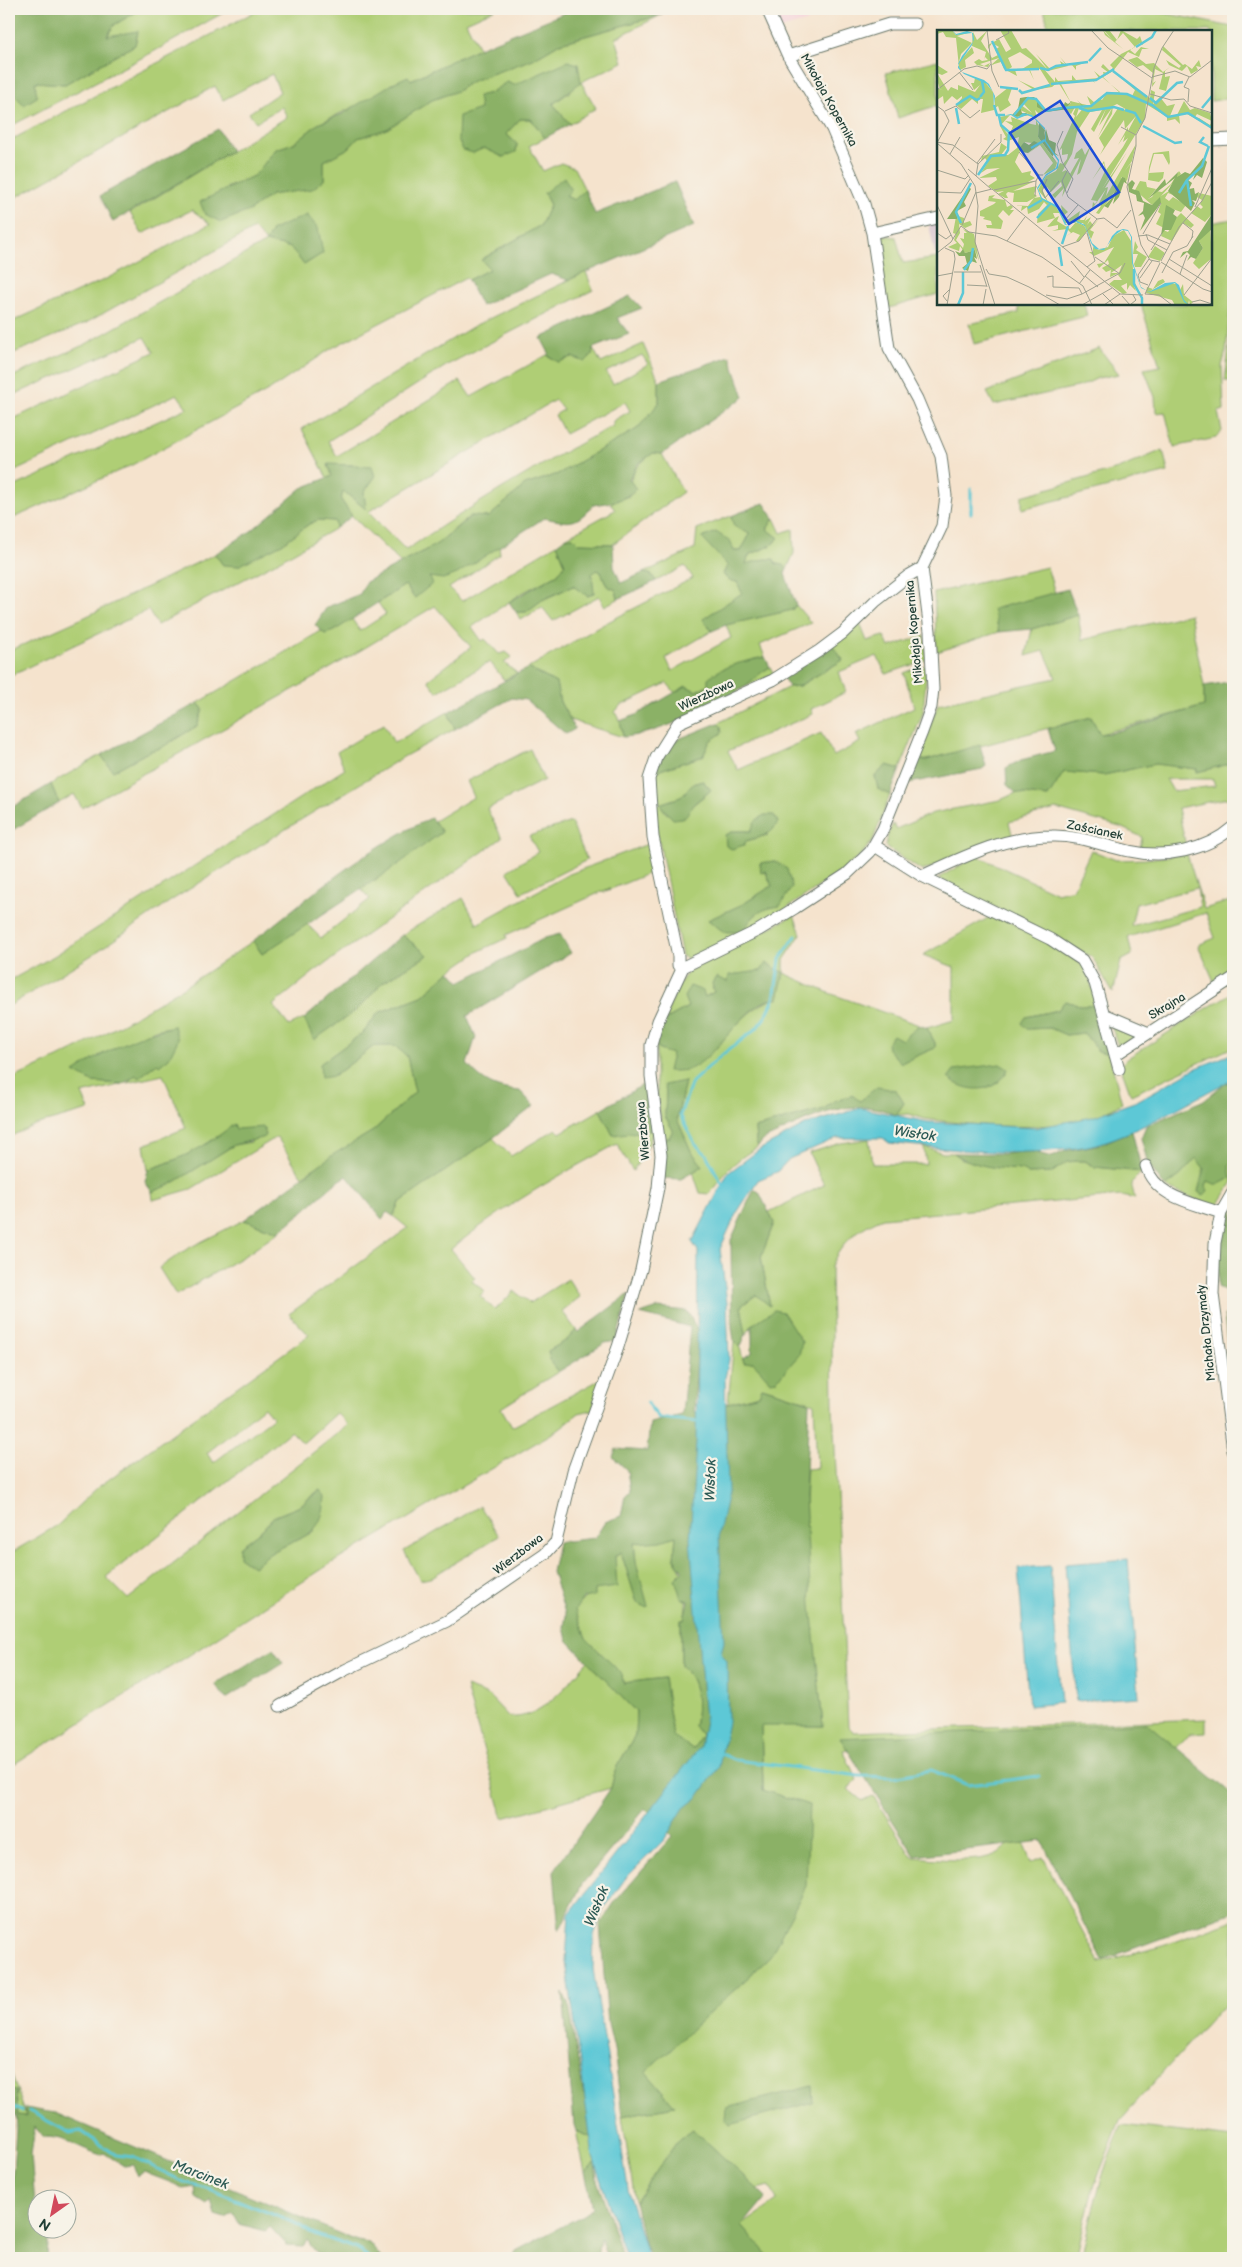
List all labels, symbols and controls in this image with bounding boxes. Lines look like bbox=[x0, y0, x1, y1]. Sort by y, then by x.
inset map bbox=[937, 30, 1212, 305]
street label: Mikołaja Kopernika bbox=[797, 51, 860, 149]
street label: Mikołaja Kopernika bbox=[902, 579, 926, 684]
street label: Wierzbowa bbox=[676, 676, 736, 715]
street label: Zaścianek bbox=[1065, 817, 1124, 844]
street label: Skrajna bbox=[1146, 989, 1189, 1023]
street label: Wierzbowa bbox=[633, 1101, 654, 1161]
water label: Wisłok bbox=[893, 1122, 938, 1145]
street label: Michała Drzymały bbox=[1194, 1283, 1219, 1382]
water label: Wisłok bbox=[701, 1458, 720, 1501]
street label: Wierzbowa bbox=[490, 1531, 546, 1578]
water label: Wisłok bbox=[580, 1883, 613, 1929]
water label: Marcinek bbox=[171, 2156, 232, 2193]
north arrow bbox=[28, 2190, 78, 2240]
text: N bbox=[36, 2214, 54, 2234]

